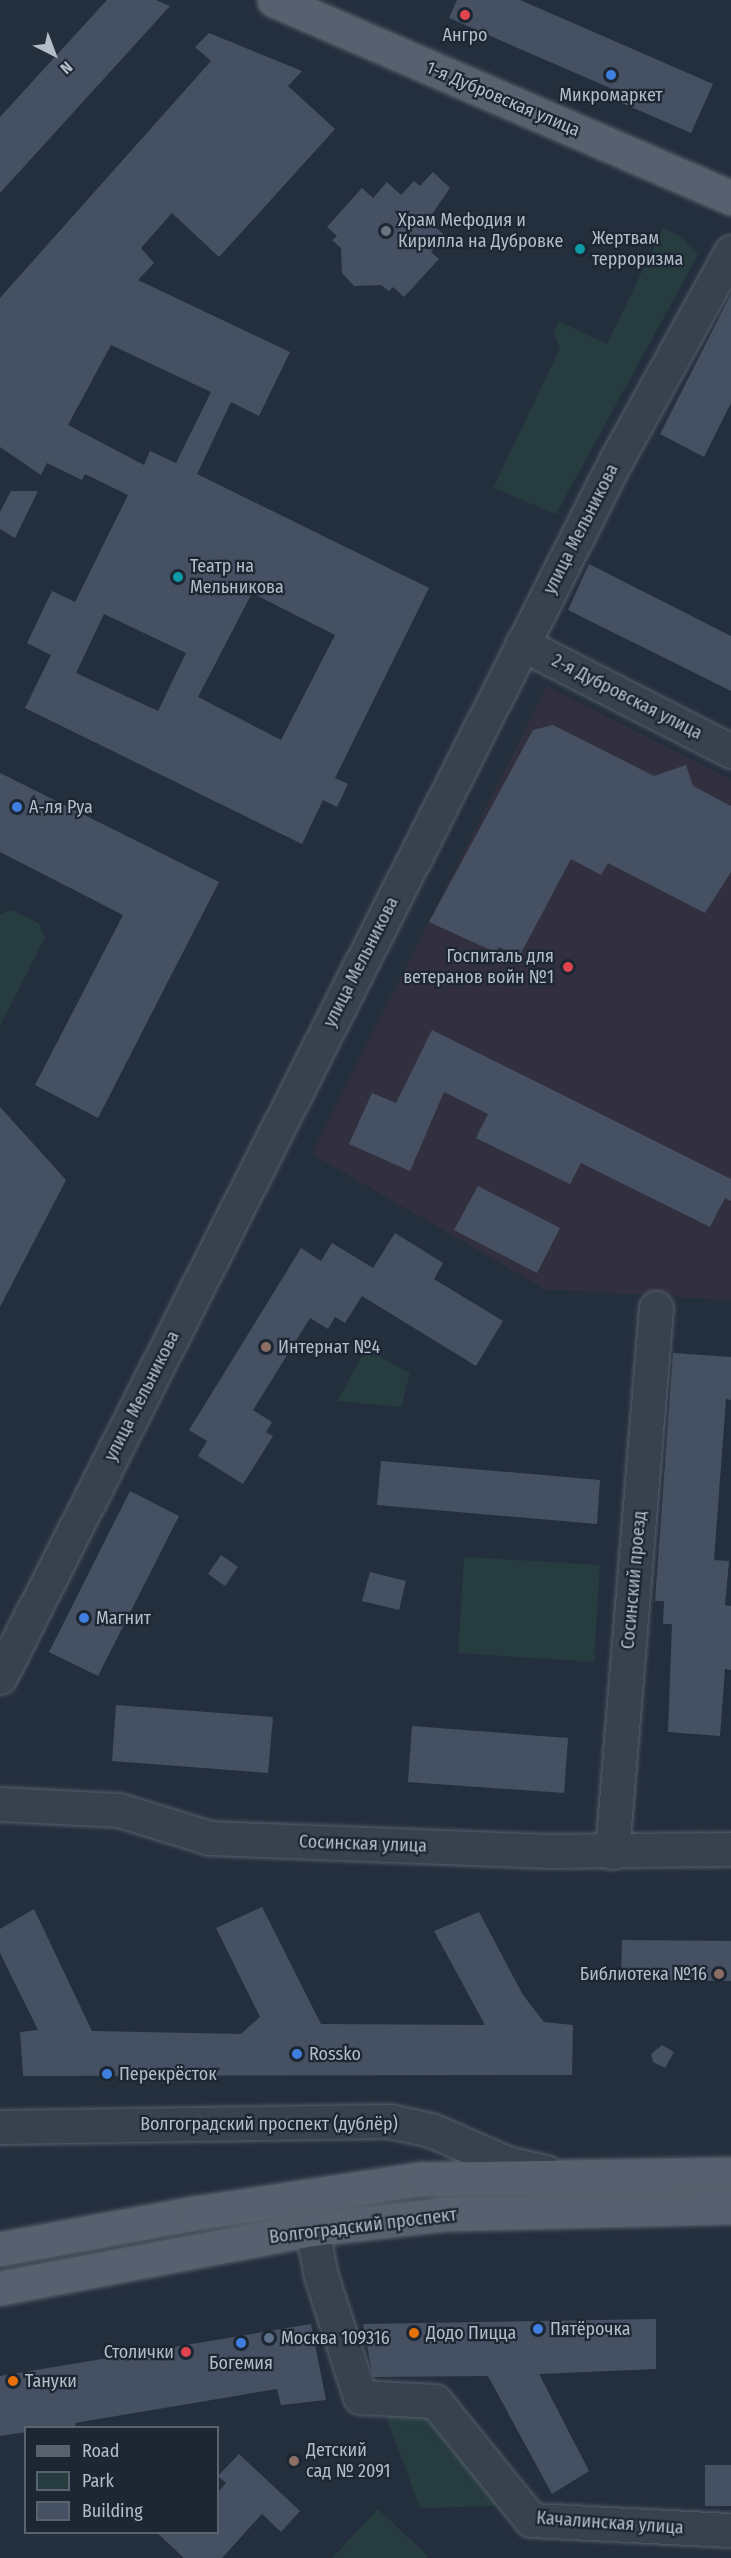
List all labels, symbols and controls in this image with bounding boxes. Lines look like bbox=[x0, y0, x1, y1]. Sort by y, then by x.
marker: Ангро bbox=[458, 8, 472, 22]
north arrow bbox=[24, 24, 84, 84]
place label: Ангро bbox=[442, 24, 488, 46]
text: N bbox=[56, 57, 76, 78]
street label: 1-я Дубровская улица bbox=[423, 57, 583, 141]
marker: Микромаркет bbox=[604, 68, 618, 82]
place label: Микромаркет bbox=[559, 84, 663, 106]
place label: Храм Мефодия и Кирилла на Дубровке bbox=[398, 210, 563, 252]
marker: Храм Мефодия и Кирилла на Дубровке bbox=[379, 224, 393, 238]
place label: Жертвам терроризма bbox=[592, 228, 683, 270]
marker: Жертвам терроризма bbox=[573, 242, 587, 256]
street label: улица Мельникова bbox=[539, 460, 623, 598]
place label: Театр на Мельникова bbox=[190, 556, 284, 598]
marker: Театр на Мельникова bbox=[171, 570, 185, 584]
street label: 2-я Дубровская улица bbox=[548, 650, 706, 744]
place label: А-ля Руа bbox=[29, 796, 93, 818]
marker: А-ля Руа bbox=[10, 800, 24, 814]
street label: улица Мельникова bbox=[319, 893, 403, 1031]
place label: Госпиталь для ветеранов войн №1 bbox=[403, 946, 554, 988]
marker: Госпиталь для ветеранов войн №1 bbox=[559, 958, 577, 976]
street label: улица Мельникова bbox=[100, 1327, 184, 1465]
place label: Интернат №4 bbox=[278, 1336, 380, 1358]
marker: Интернат №4 bbox=[259, 1340, 273, 1354]
street label: Сосинский проезд bbox=[617, 1510, 651, 1650]
place label: Магнит bbox=[96, 1607, 151, 1629]
marker: Магнит bbox=[77, 1611, 91, 1625]
street label: Сосинская улица bbox=[299, 1831, 427, 1857]
place label: Библиотека №16 bbox=[580, 1963, 707, 1985]
marker: Библиотека №16 bbox=[712, 1967, 726, 1981]
place label: Rossko bbox=[309, 2043, 361, 2065]
marker: Rossko bbox=[290, 2047, 304, 2061]
place label: Перекрёсток bbox=[119, 2063, 217, 2085]
marker: Перекрёсток bbox=[100, 2067, 114, 2081]
street label: Волгоградский проспект (дублёр) bbox=[140, 2113, 398, 2135]
street label: Волгоградский проспект bbox=[268, 2204, 458, 2248]
place label: Пятёрочка bbox=[550, 2318, 630, 2340]
place label: Додо Пицца bbox=[426, 2322, 516, 2344]
marker: Пятёрочка bbox=[531, 2322, 545, 2336]
marker: Додо Пицца bbox=[407, 2326, 421, 2340]
place label: Москва 109316 bbox=[281, 2327, 390, 2349]
marker: Москва 109316 bbox=[262, 2331, 276, 2345]
marker: Богемия bbox=[234, 2336, 248, 2350]
place label: Столички bbox=[104, 2341, 174, 2363]
marker: Столички bbox=[179, 2345, 193, 2359]
place label: Богемия bbox=[209, 2352, 273, 2374]
place label: Тануки bbox=[25, 2370, 77, 2392]
marker: Тануки bbox=[6, 2374, 20, 2388]
legend bbox=[24, 2426, 219, 2534]
text: Road bbox=[82, 2440, 119, 2462]
place label: Детский сад № 2091 bbox=[306, 2440, 391, 2482]
marker: Детский сад № 2091 bbox=[287, 2454, 301, 2468]
text: Park bbox=[82, 2470, 114, 2492]
text: Building bbox=[82, 2500, 143, 2522]
street label: Качалинская улица bbox=[536, 2507, 684, 2539]

